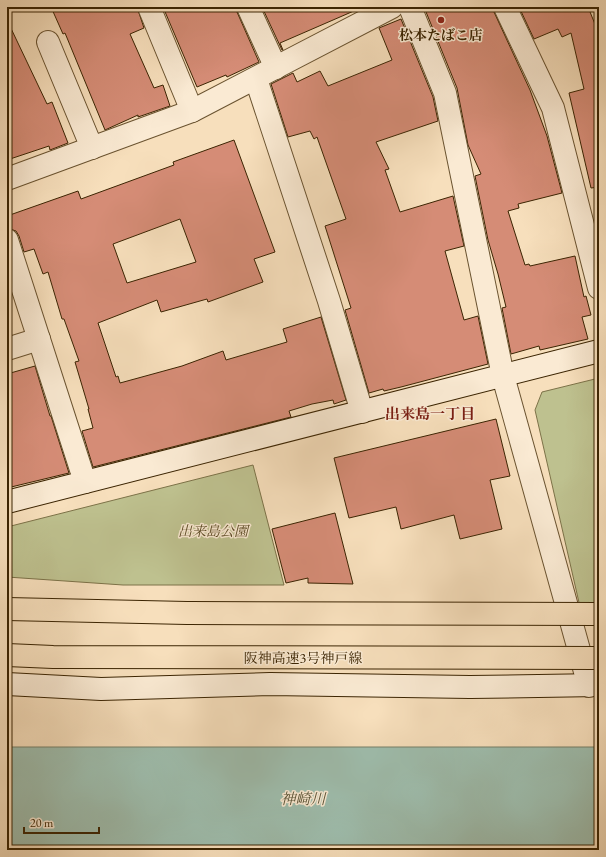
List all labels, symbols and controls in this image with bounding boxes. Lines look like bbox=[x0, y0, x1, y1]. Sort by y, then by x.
marker: 松本たばこ店 bbox=[436, 15, 446, 25]
place label: 松本たばこ店 bbox=[399, 26, 483, 44]
district label: 出来島一丁目 bbox=[385, 404, 475, 423]
park label: 出来島公園 bbox=[178, 522, 250, 540]
street label: 阪神高速3号神戸線 bbox=[244, 649, 362, 667]
water label: 神崎川 bbox=[280, 789, 327, 808]
scale bar bbox=[24, 809, 99, 835]
text: 20 m bbox=[30, 815, 54, 831]

